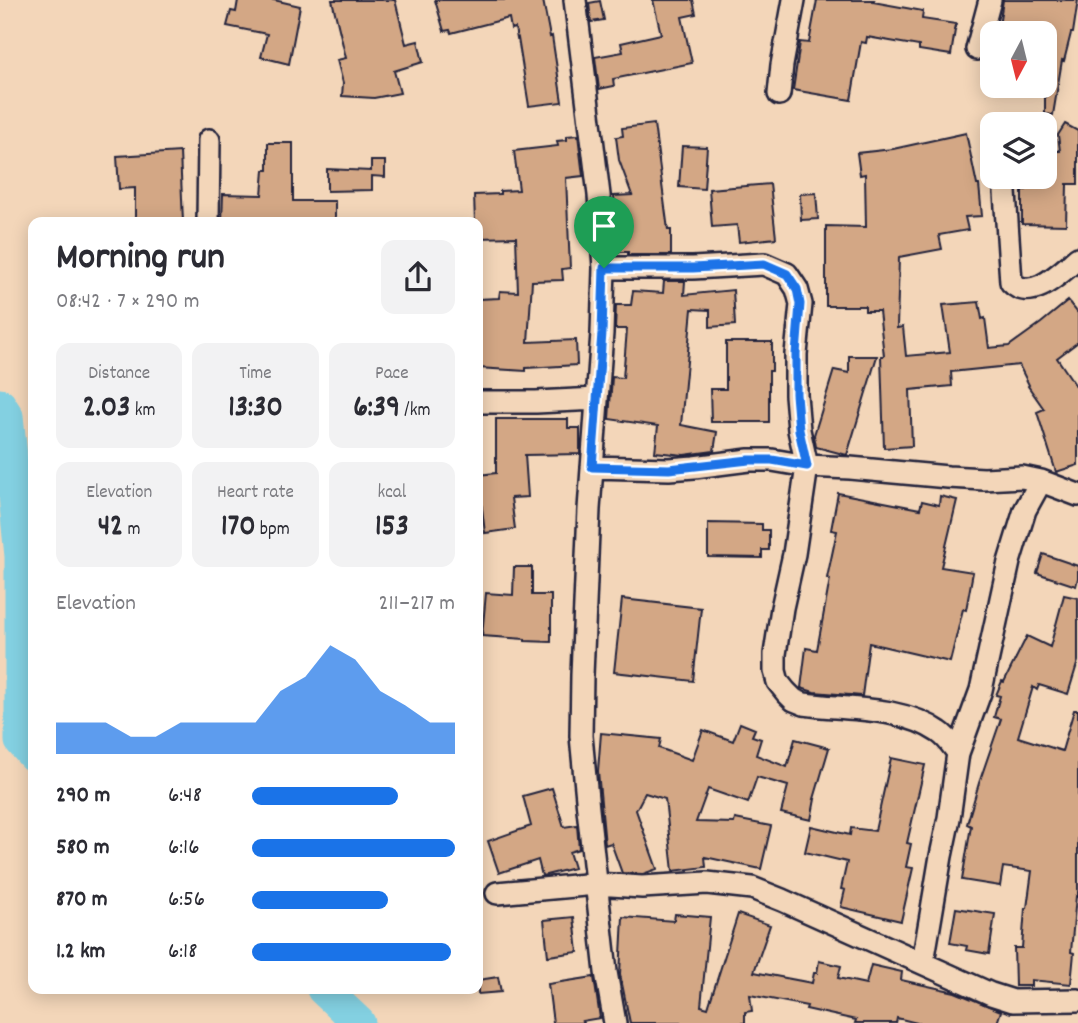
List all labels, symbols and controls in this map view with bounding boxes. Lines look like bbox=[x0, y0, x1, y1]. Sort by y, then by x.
north arrow bbox=[980, 21, 1057, 98]
map controls bbox=[980, 21, 1057, 189]
button: layers bbox=[980, 112, 1057, 189]
pin bbox=[574, 196, 634, 268]
icon: arrive bbox=[585, 207, 623, 245]
text: Morning run bbox=[56, 232, 225, 287]
button: share bbox=[381, 240, 455, 314]
text: 08:42 · 7 × 290 m bbox=[56, 286, 199, 319]
text: Distance bbox=[88, 361, 150, 388]
text: Time bbox=[239, 361, 272, 388]
text: Pace bbox=[375, 361, 409, 388]
text: 2.03 bbox=[83, 388, 130, 431]
text: 13:30 bbox=[228, 388, 283, 431]
text: 6:39 bbox=[353, 388, 400, 431]
text: km bbox=[130, 398, 156, 425]
text: /km bbox=[400, 398, 431, 425]
text: Elevation bbox=[86, 480, 152, 507]
text: Heart rate bbox=[217, 480, 294, 507]
text: kcal bbox=[377, 480, 406, 507]
text: 42 bbox=[98, 507, 123, 550]
text: 170 bbox=[221, 507, 256, 550]
text: 153 bbox=[375, 507, 409, 550]
text: m bbox=[123, 517, 141, 544]
text: bpm bbox=[256, 517, 290, 544]
text: Elevation bbox=[56, 588, 136, 621]
text: 211–217 m bbox=[379, 588, 455, 621]
text: 290 m bbox=[56, 780, 110, 813]
text: 6:48 bbox=[168, 780, 202, 813]
text: 580 m bbox=[56, 832, 109, 865]
text: 6:16 bbox=[168, 832, 199, 865]
text: 870 m bbox=[56, 884, 108, 917]
text: 6:56 bbox=[168, 884, 205, 917]
text: 1.2 km bbox=[56, 936, 105, 969]
text: 6:18 bbox=[168, 936, 197, 969]

